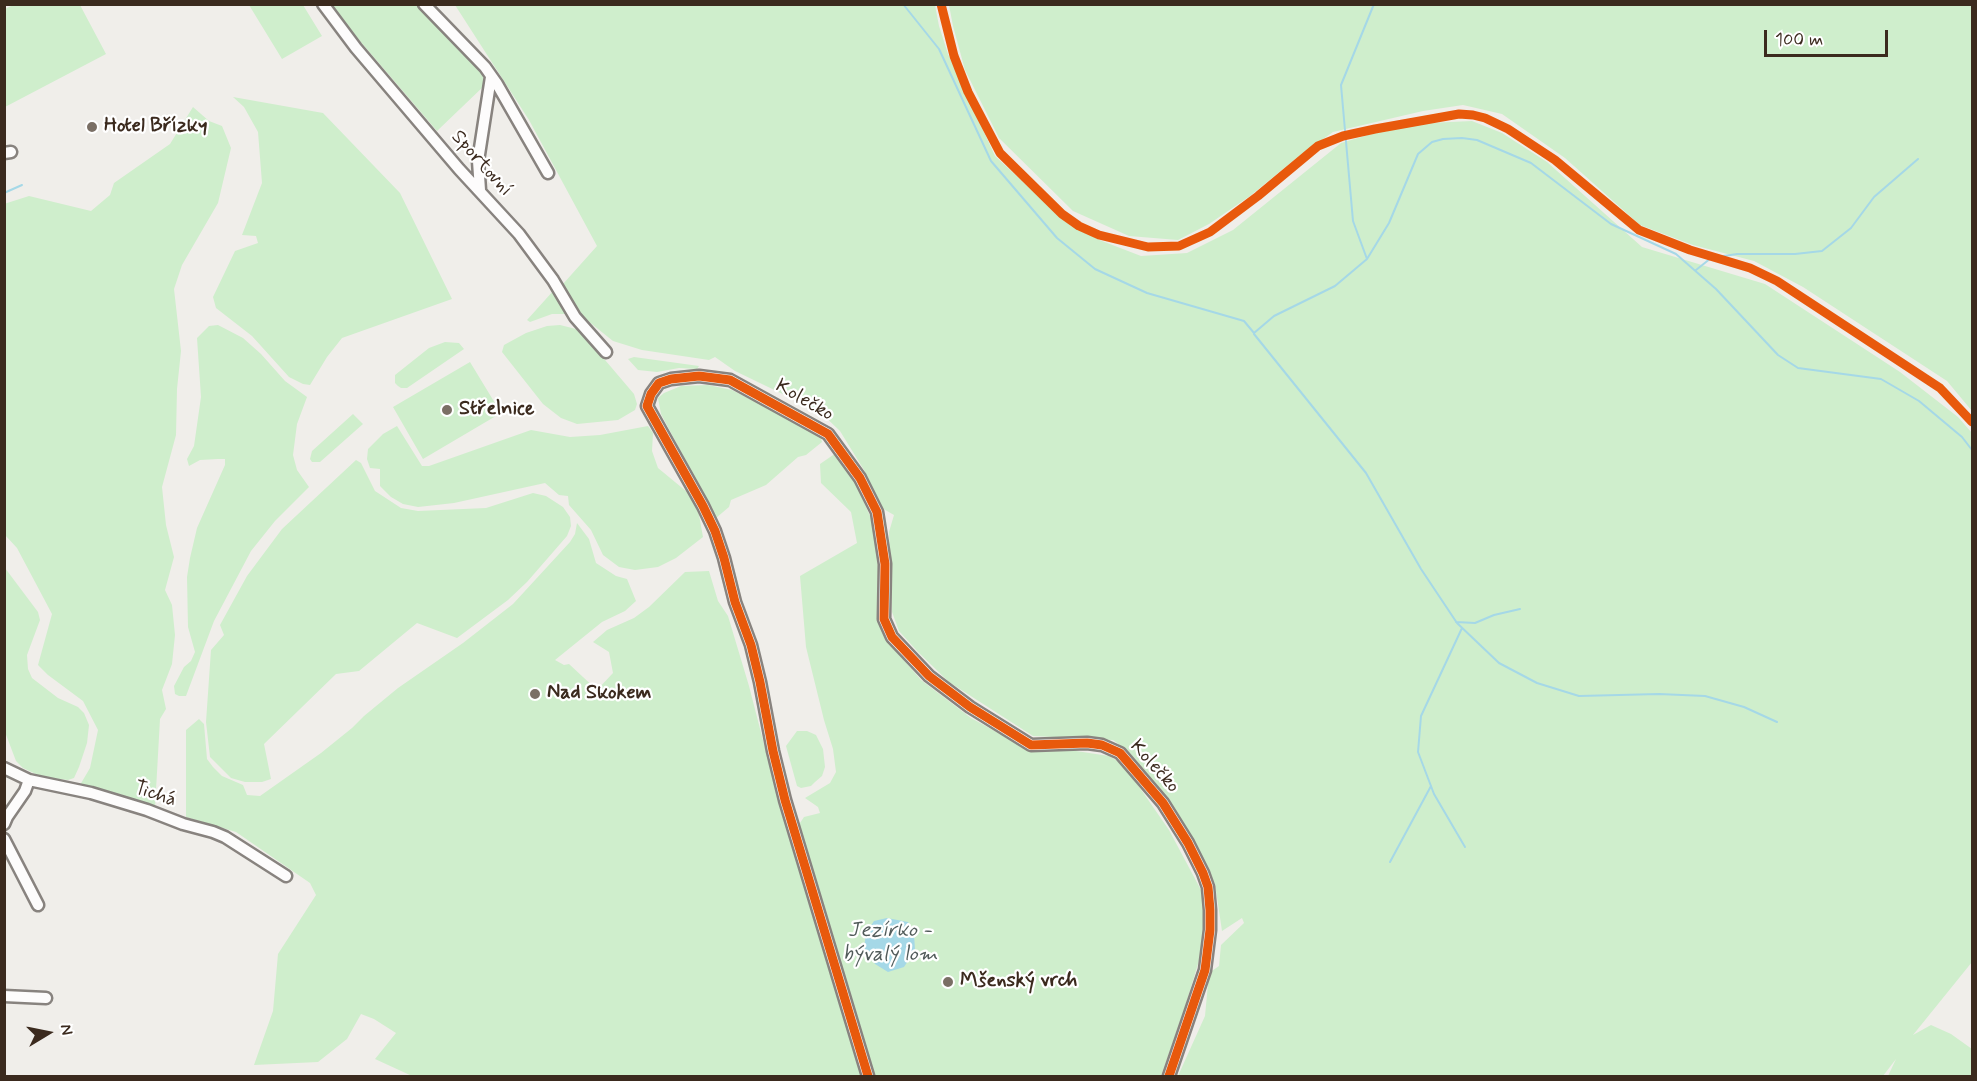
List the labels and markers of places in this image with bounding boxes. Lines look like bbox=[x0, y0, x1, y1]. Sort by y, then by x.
place label: Hotel Břízky bbox=[104, 115, 207, 139]
marker: Hotel Břízky bbox=[85, 120, 99, 134]
place label: Střelnice bbox=[459, 398, 534, 422]
marker: Střelnice bbox=[440, 403, 454, 417]
place label: Nad Skokem bbox=[547, 682, 651, 706]
marker: Nad Skokem bbox=[528, 687, 542, 701]
place label: Mšenský vrch bbox=[960, 970, 1077, 994]
marker: Mšenský vrch bbox=[941, 975, 955, 989]

